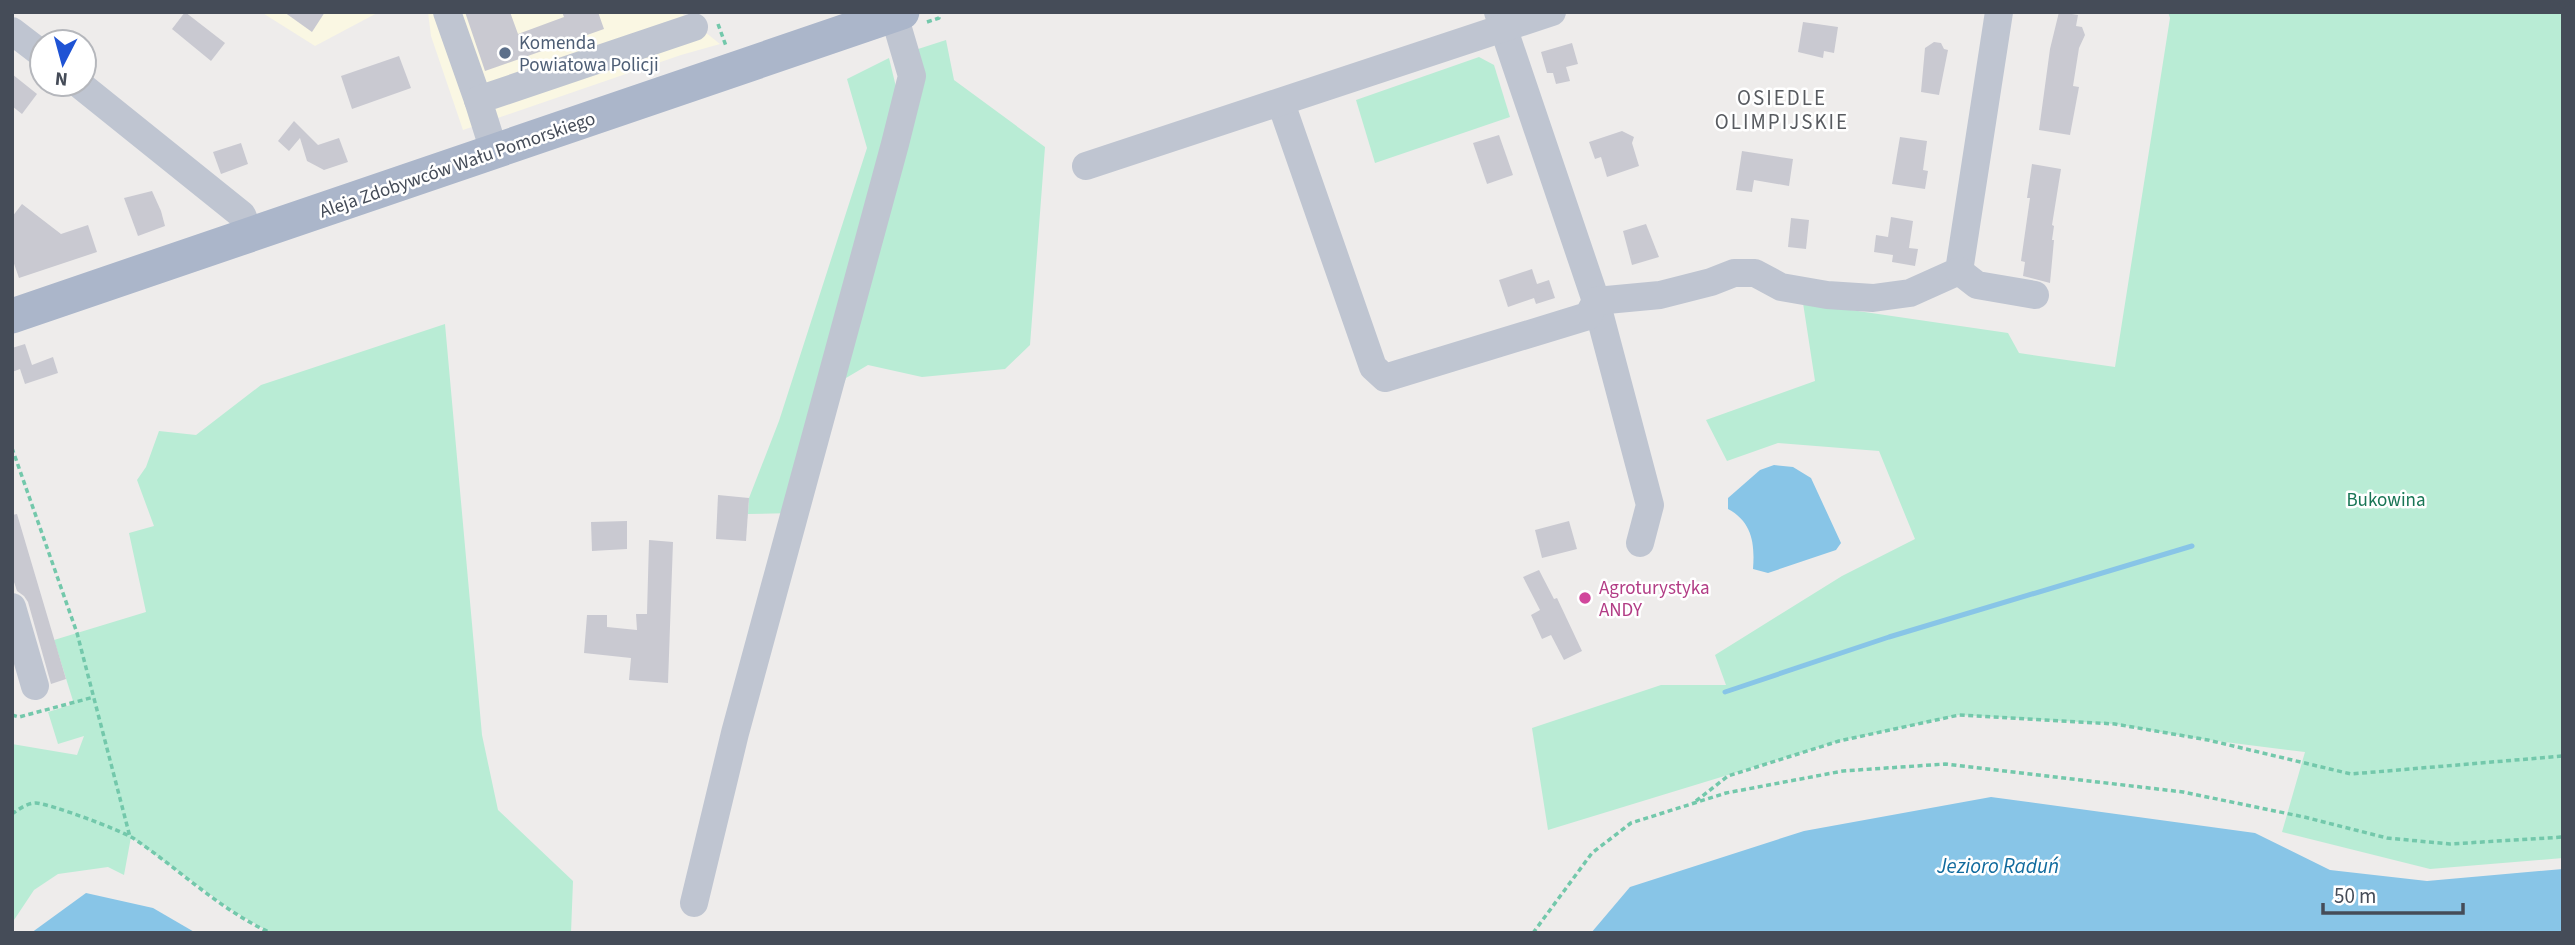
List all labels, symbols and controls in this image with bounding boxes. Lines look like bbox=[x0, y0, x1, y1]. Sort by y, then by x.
north arrow bbox=[28, 28, 98, 98]
place label: Komenda Powiatowa Policji bbox=[519, 30, 659, 79]
marker: Komenda Powiatowa Policji bbox=[497, 45, 513, 61]
text: N bbox=[54, 64, 69, 93]
district label: OSIEDLE OLIMPIJSKIE bbox=[1715, 83, 1849, 137]
street label: Aleja Zdobywców Wału Pomorskiego bbox=[316, 105, 599, 225]
park label: Bukowina bbox=[2346, 487, 2426, 514]
place label: Agroturystyka ANDY bbox=[1599, 575, 1710, 624]
marker: Agroturystyka ANDY bbox=[1577, 590, 1593, 606]
water label: Jezioro Raduń bbox=[1936, 851, 2059, 881]
scale bar bbox=[2323, 872, 2463, 916]
text: 50 m bbox=[2334, 881, 2376, 911]

